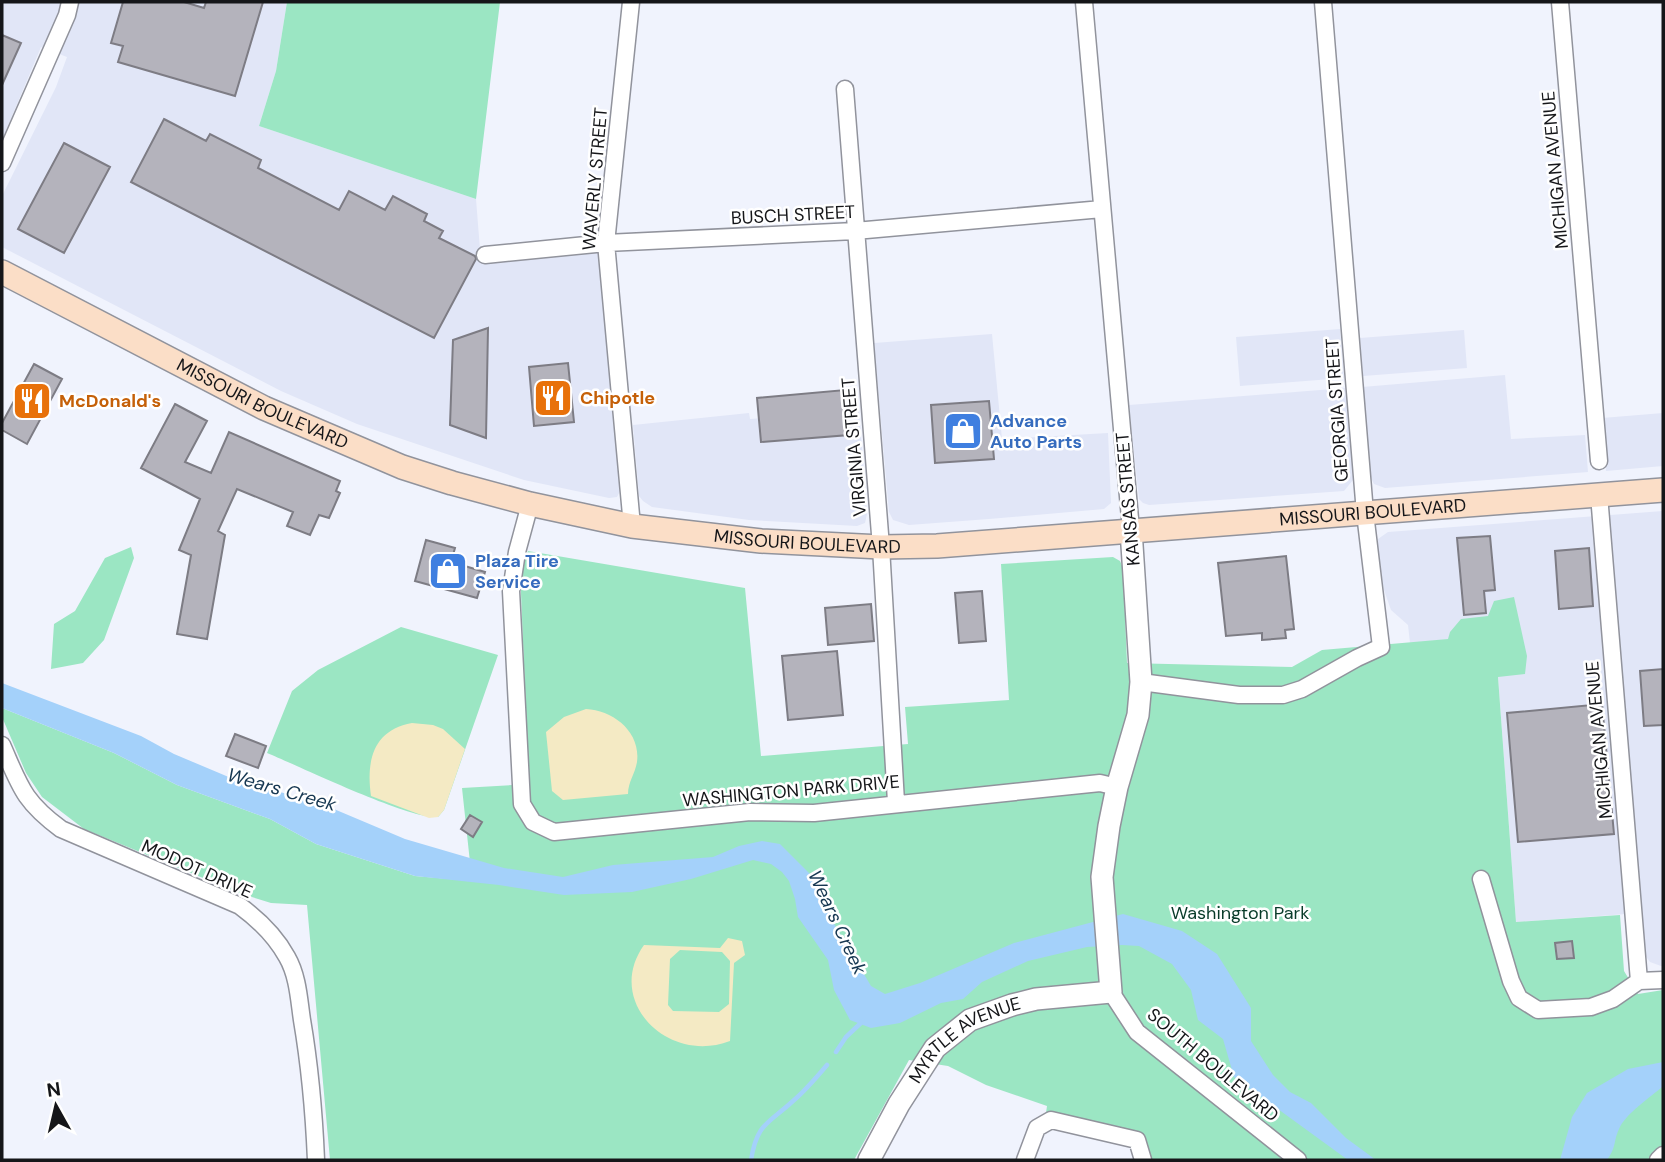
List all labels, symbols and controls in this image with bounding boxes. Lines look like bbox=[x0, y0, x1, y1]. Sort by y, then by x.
street label: MICHIGAN AVENUE bbox=[1536, 90, 1574, 250]
street label: WAVERLY STREET bbox=[577, 106, 613, 252]
street label: BUSCH STREET bbox=[730, 200, 856, 230]
street label: GEORGIA STREET bbox=[1320, 337, 1354, 483]
street label: MISSOURI BOULEVARD bbox=[173, 353, 352, 455]
street label: VIRGINIA STREET bbox=[836, 376, 872, 518]
restaurant icon: Chipotle bbox=[532, 377, 574, 419]
restaurant icon: McDonald's bbox=[11, 380, 53, 422]
place label: Chipotle bbox=[580, 386, 655, 410]
place label: McDonald's bbox=[59, 389, 161, 413]
place label: Advance Auto Parts bbox=[990, 409, 1082, 454]
shop icon: Advance Auto Parts bbox=[942, 410, 984, 452]
street label: KANSAS STREET bbox=[1110, 431, 1146, 567]
street label: MISSOURI BOULEVARD bbox=[1278, 493, 1467, 532]
street label: MISSOURI BOULEVARD bbox=[712, 524, 901, 559]
place label: Plaza Tire Service bbox=[475, 549, 559, 594]
shop icon: Plaza Tire Service bbox=[427, 550, 469, 592]
street label: MICHIGAN AVENUE bbox=[1580, 660, 1618, 820]
water label: Wears Creek bbox=[224, 762, 340, 817]
street label: WASHINGTON PARK DRIVE bbox=[681, 770, 901, 812]
street label: MODOT DRIVE bbox=[138, 834, 256, 904]
water label: Wears Creek bbox=[802, 866, 873, 979]
park label: Washington Park bbox=[1171, 901, 1309, 925]
street label: MYRTLE AVENUE bbox=[903, 991, 1023, 1088]
street label: SOUTH BOULEVARD bbox=[1142, 1003, 1284, 1127]
north arrow bbox=[21, 1071, 91, 1141]
text: N bbox=[45, 1076, 62, 1103]

